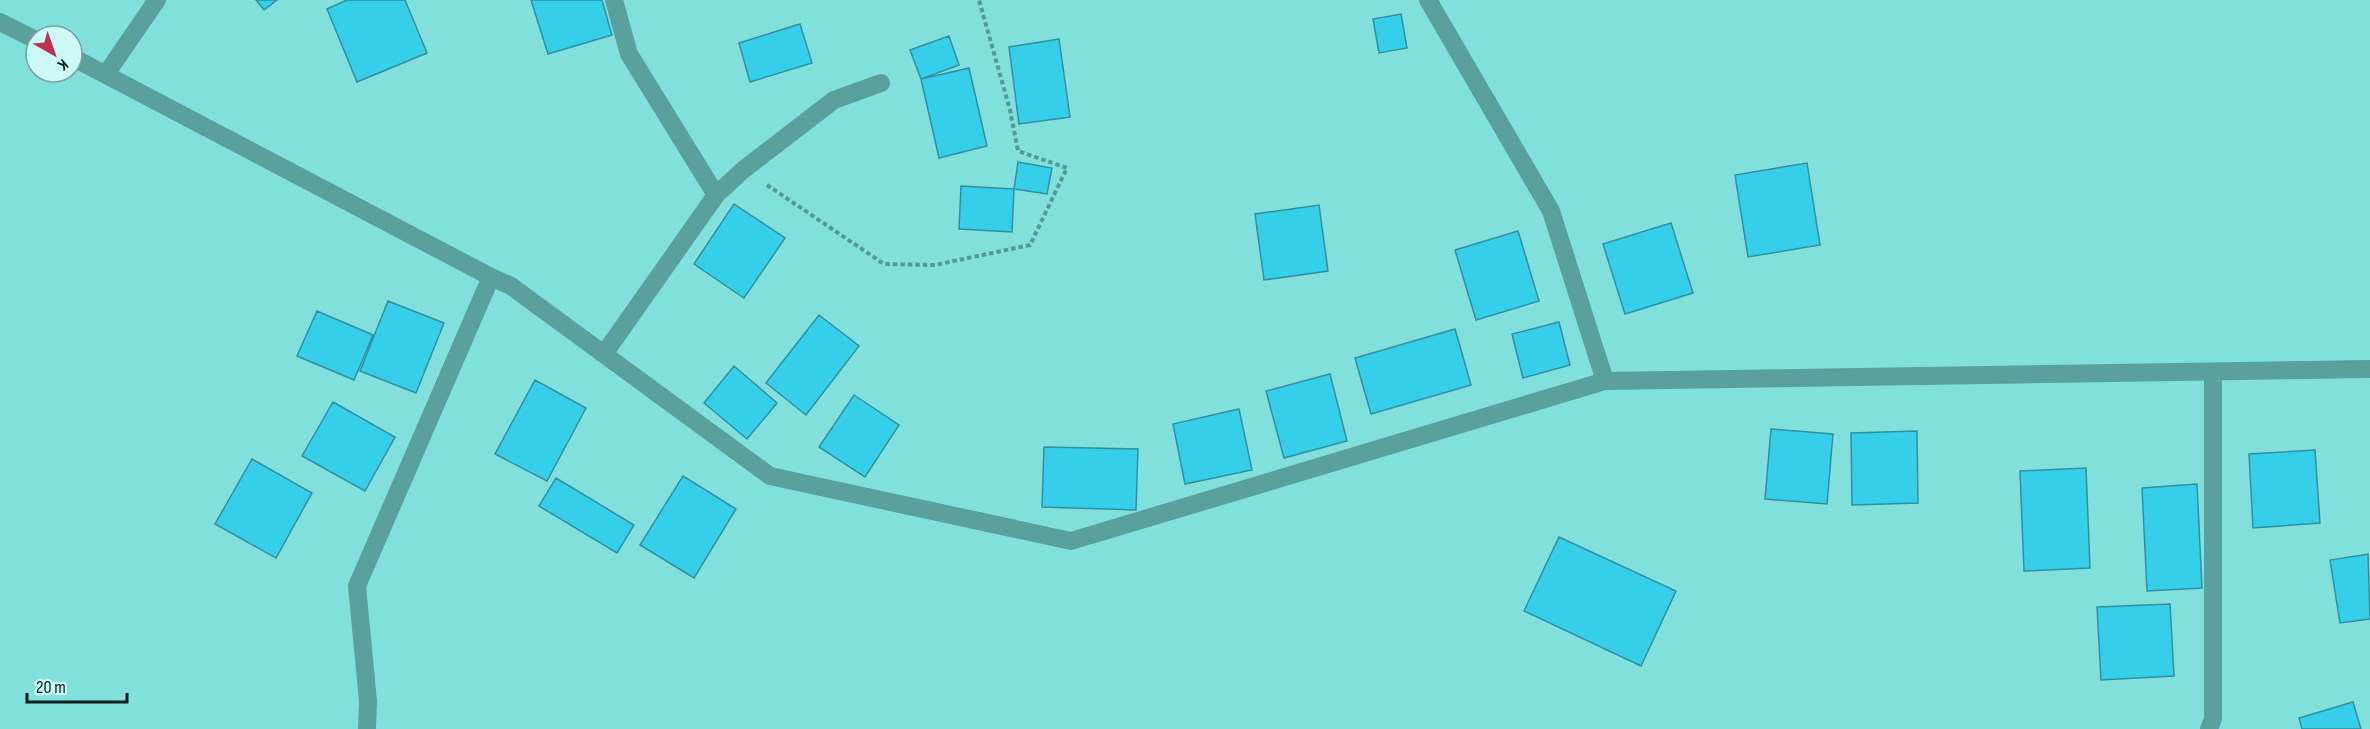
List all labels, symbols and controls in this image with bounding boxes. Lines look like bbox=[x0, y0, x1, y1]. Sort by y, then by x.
north arrow bbox=[24, 24, 84, 84]
text: K bbox=[53, 55, 72, 74]
scale bar bbox=[27, 666, 128, 704]
text: 20 m bbox=[36, 677, 66, 698]

